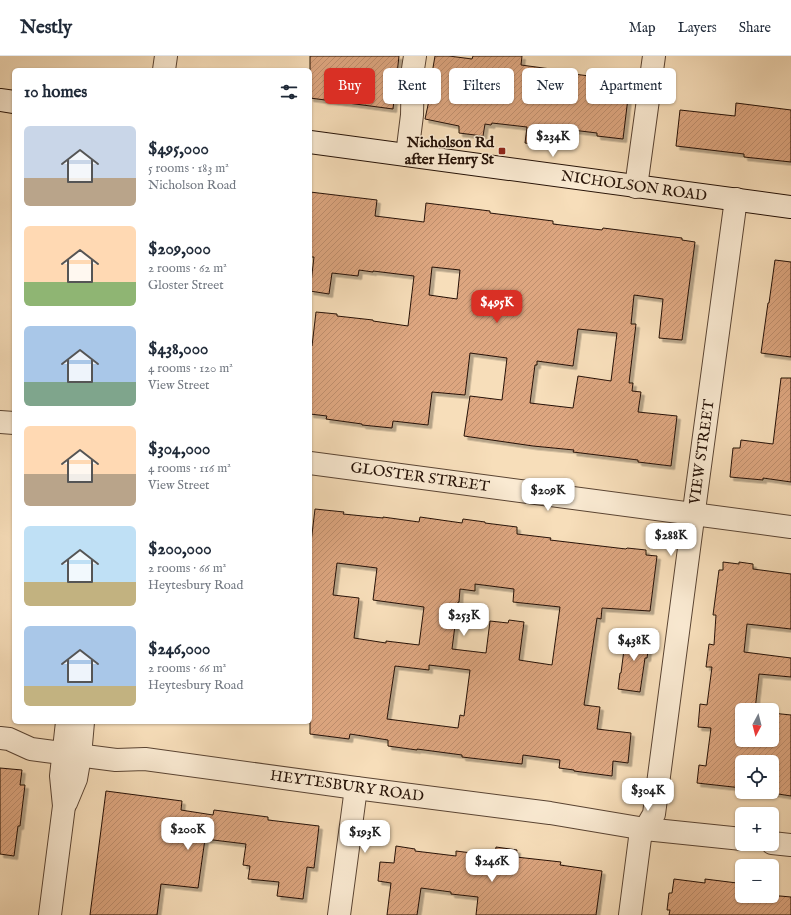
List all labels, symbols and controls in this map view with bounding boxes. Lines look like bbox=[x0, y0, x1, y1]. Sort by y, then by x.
text: Nestly bbox=[20, 16, 72, 40]
text: Map bbox=[629, 19, 656, 37]
text: Layers bbox=[678, 19, 717, 37]
text: Share bbox=[739, 19, 771, 37]
chip: Buy bbox=[324, 68, 375, 104]
chip: Rent bbox=[383, 68, 441, 104]
chip: Filters bbox=[449, 68, 514, 104]
chip: New bbox=[522, 68, 578, 104]
chip: Apartment bbox=[586, 68, 676, 104]
icon: filters bbox=[278, 81, 300, 103]
text: 10 homes bbox=[24, 82, 87, 103]
pin: $234K bbox=[525, 124, 581, 158]
text: $234K bbox=[536, 128, 570, 145]
place label: Nicholson Rd after Henry St bbox=[405, 133, 495, 169]
text: $495,000 bbox=[148, 139, 209, 160]
icon: home bbox=[56, 142, 104, 190]
marker: Nicholson Rd after Henry St bbox=[497, 146, 507, 156]
text: 5 rooms · 183 m² bbox=[148, 160, 229, 177]
street label: NICHOLSON ROAD bbox=[560, 166, 708, 206]
text: Nicholson Road bbox=[148, 177, 236, 194]
text: $209,000 bbox=[148, 239, 211, 260]
icon: home bbox=[56, 242, 104, 290]
text: 2 rooms · 62 m² bbox=[148, 260, 227, 277]
text: Gloster Street bbox=[148, 277, 224, 294]
pin: $495K bbox=[469, 290, 525, 324]
text: $495K bbox=[480, 294, 514, 311]
text: $438,000 bbox=[148, 339, 208, 360]
icon: home bbox=[56, 342, 104, 390]
text: 4 rooms · 120 m² bbox=[148, 360, 233, 377]
text: View Street bbox=[148, 377, 210, 394]
street label: VIEW STREET bbox=[685, 398, 719, 507]
text: $304,000 bbox=[148, 439, 210, 460]
icon: home bbox=[56, 442, 104, 490]
street label: GLOSTER STREET bbox=[349, 458, 491, 496]
text: 4 rooms · 116 m² bbox=[148, 460, 231, 477]
text: View Street bbox=[148, 477, 210, 494]
pin: $209K bbox=[520, 478, 576, 512]
text: $209K bbox=[531, 482, 565, 499]
pin: $288K bbox=[643, 523, 699, 557]
text: $288K bbox=[655, 527, 687, 544]
text: $200,000 bbox=[148, 539, 212, 560]
icon: home bbox=[56, 542, 104, 590]
text: 2 rooms · 66 m² bbox=[148, 560, 226, 577]
text: Heytesbury Road bbox=[148, 577, 243, 594]
pin: $253K bbox=[436, 603, 492, 637]
text: $253K bbox=[448, 607, 480, 624]
pin: $438K bbox=[606, 628, 662, 662]
text: $438K bbox=[618, 632, 650, 649]
text: $246,000 bbox=[148, 639, 210, 660]
icon: home bbox=[56, 642, 104, 690]
text: 2 rooms · 66 m² bbox=[148, 660, 226, 677]
text: Heytesbury Road bbox=[148, 677, 243, 694]
north arrow bbox=[735, 703, 779, 747]
map controls bbox=[735, 703, 779, 903]
button: locate bbox=[735, 755, 779, 799]
street label: HEYTESBURY ROAD bbox=[269, 766, 425, 806]
pin: $304K bbox=[620, 778, 676, 812]
text: $304K bbox=[631, 782, 665, 799]
button: + bbox=[735, 807, 779, 851]
pin: $200K bbox=[160, 817, 216, 851]
pin: $193K bbox=[337, 820, 393, 854]
text: $200K bbox=[170, 821, 206, 838]
text: $193K bbox=[349, 824, 381, 841]
pin: $246K bbox=[464, 849, 520, 883]
text: $246K bbox=[475, 853, 509, 870]
button: − bbox=[735, 859, 779, 903]

